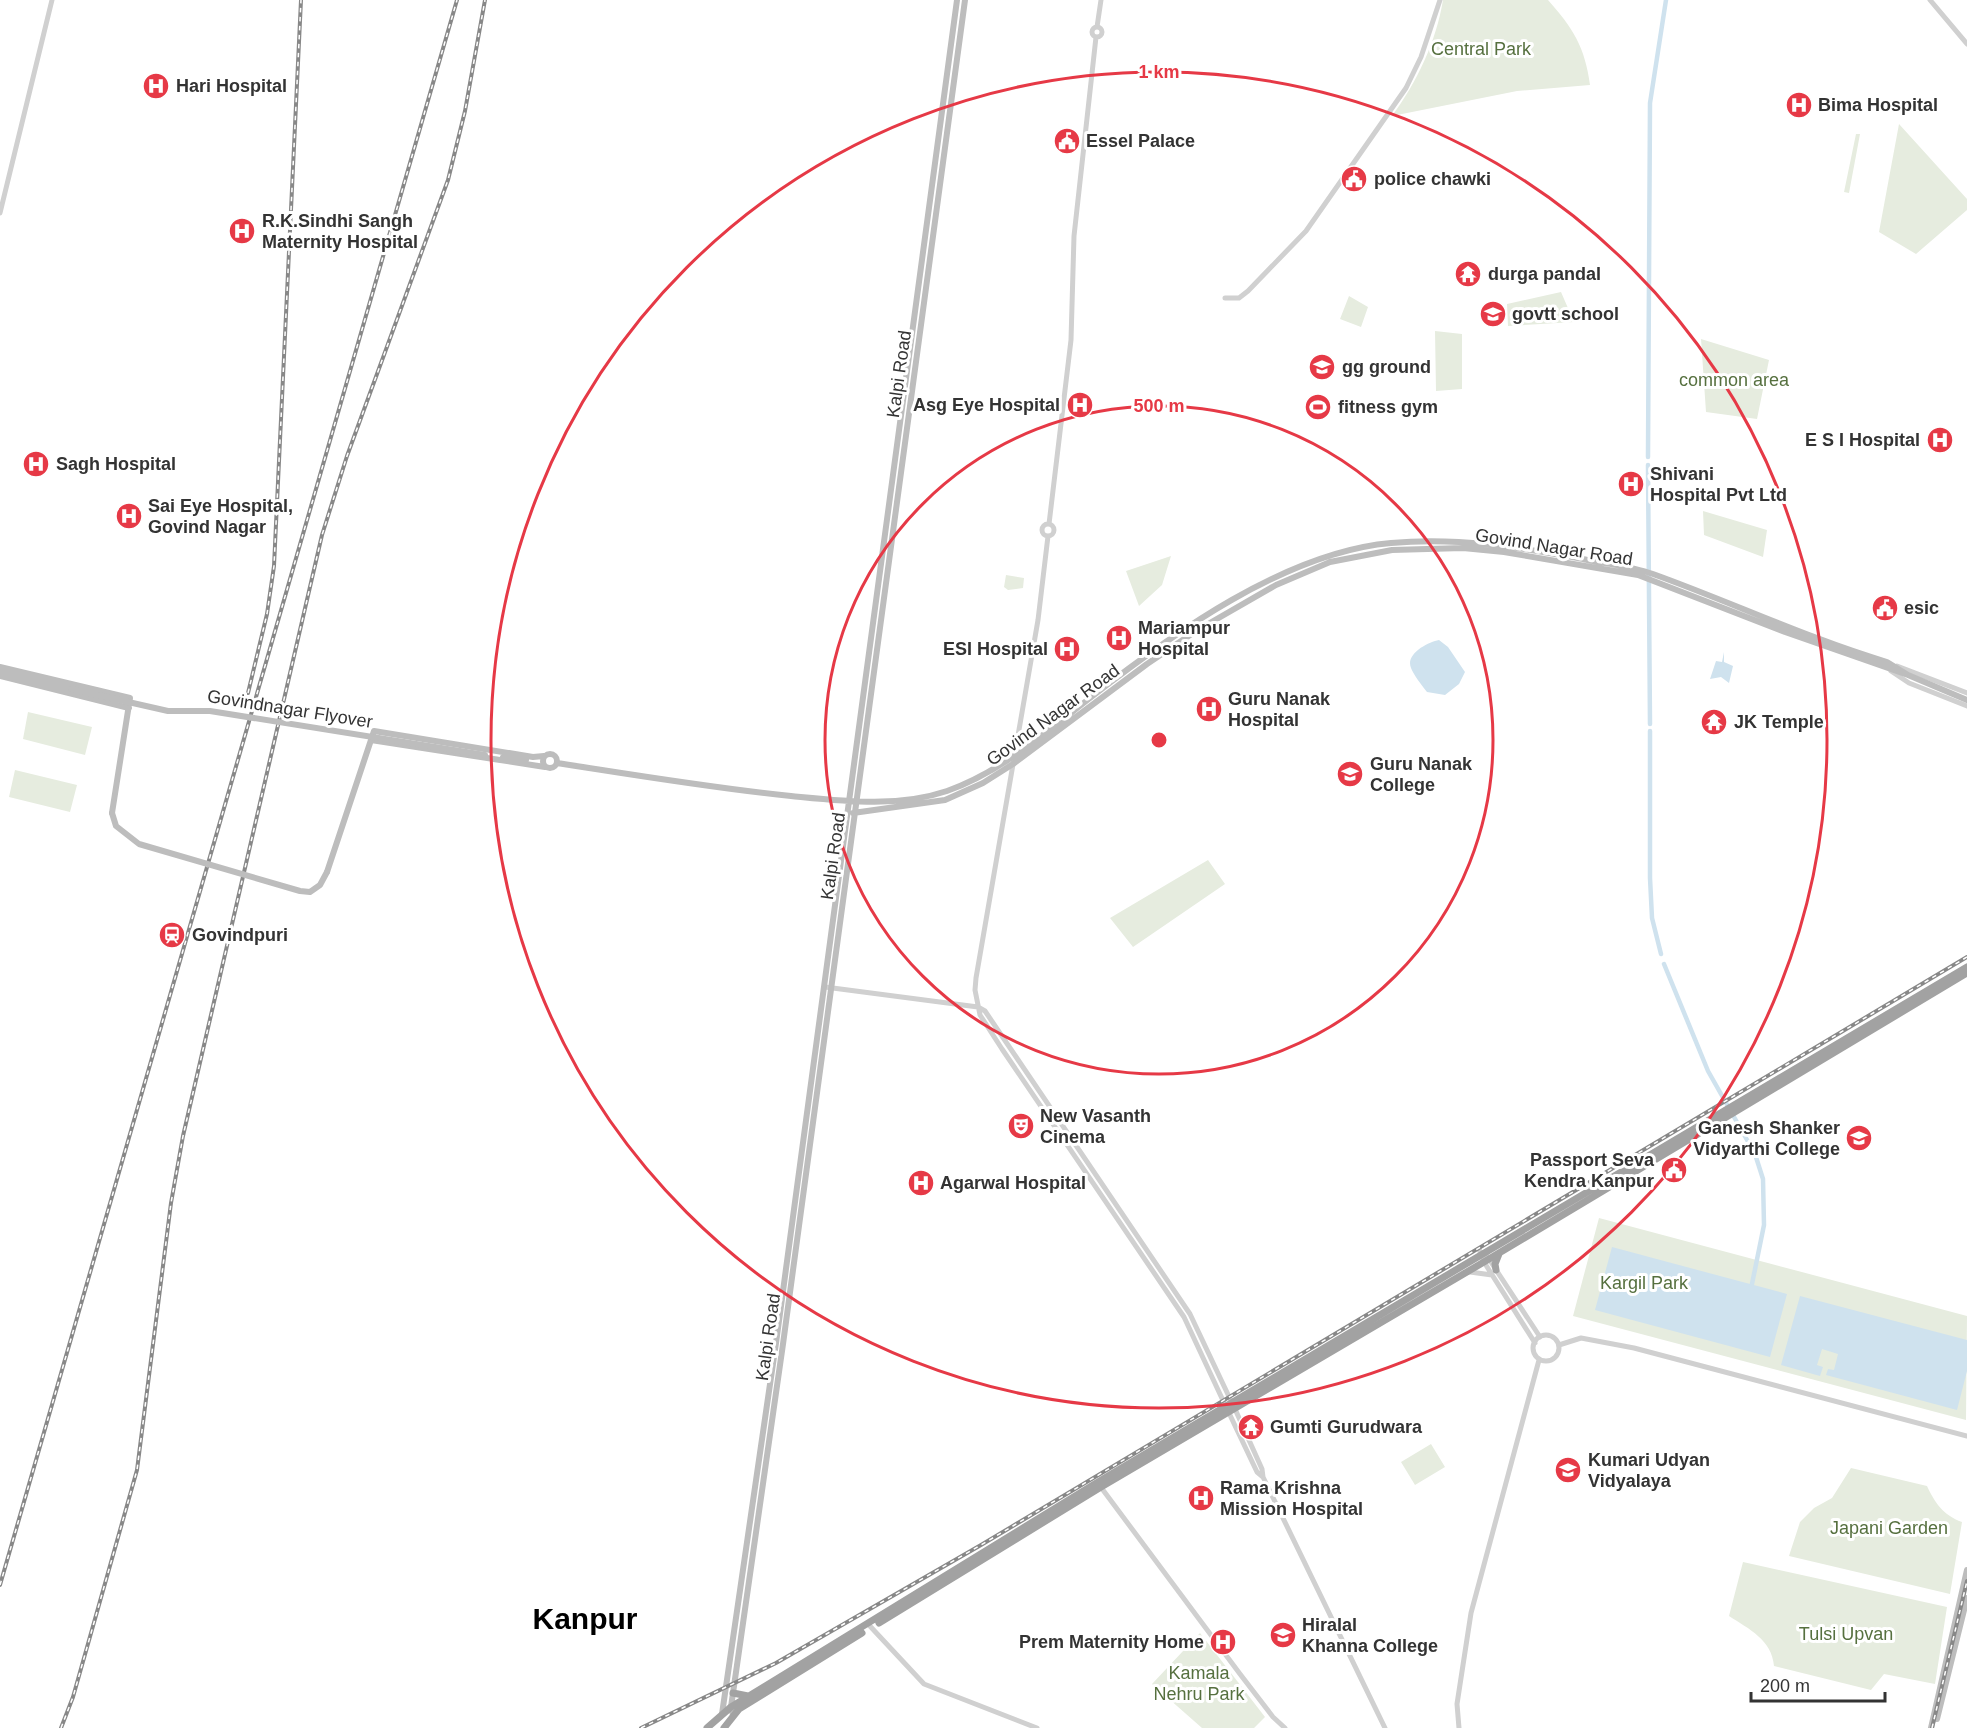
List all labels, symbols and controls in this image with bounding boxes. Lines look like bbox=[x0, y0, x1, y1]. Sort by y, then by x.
park label: Central Park bbox=[1431, 39, 1532, 59]
text: 1 km bbox=[1138, 62, 1180, 82]
hospital icon: Hari Hospital bbox=[141, 71, 171, 101]
place label: Hari Hospital bbox=[176, 76, 287, 96]
hospital icon: Bima Hospital bbox=[1784, 90, 1814, 120]
place label: Bima Hospital bbox=[1818, 95, 1938, 115]
public building icon: Essel Palace bbox=[1052, 126, 1082, 156]
place label: Essel Palace bbox=[1086, 131, 1195, 151]
public building icon: police chawki bbox=[1339, 164, 1369, 194]
place label: police chawki bbox=[1374, 169, 1491, 189]
place label: R.K.Sindhi Sangh Maternity Hospital bbox=[262, 211, 418, 252]
hospital icon: R.K.Sindhi Sangh Maternity Hospital bbox=[227, 216, 257, 246]
temple icon: durga pandal bbox=[1453, 259, 1483, 289]
place label: durga pandal bbox=[1488, 264, 1601, 284]
school or university icon: govtt school bbox=[1478, 299, 1508, 329]
place label: govtt school bbox=[1512, 304, 1619, 324]
street label: Kalpi Road bbox=[883, 329, 915, 419]
school or university icon: gg ground bbox=[1307, 352, 1337, 382]
place label: gg ground bbox=[1342, 357, 1431, 377]
park label: common area bbox=[1679, 370, 1790, 390]
hospital icon: Asg Eye Hospital bbox=[1065, 390, 1095, 420]
sports icon: fitness gym bbox=[1303, 392, 1333, 422]
place label: Asg Eye Hospital bbox=[913, 395, 1060, 415]
text: 500 m bbox=[1133, 396, 1185, 416]
place label: fitness gym bbox=[1338, 397, 1438, 417]
hospital icon: E S I Hospital bbox=[1925, 425, 1955, 455]
place label: E S I Hospital bbox=[1805, 430, 1920, 450]
hospital icon: Sagh Hospital bbox=[21, 449, 51, 479]
place label: Sagh Hospital bbox=[56, 454, 176, 474]
place label: Shivani Hospital Pvt Ltd bbox=[1650, 464, 1787, 505]
hospital icon: Shivani Hospital Pvt Ltd bbox=[1616, 469, 1646, 499]
place label: Sai Eye Hospital, Govind Nagar bbox=[148, 496, 293, 537]
hospital icon: Sai Eye Hospital, Govind Nagar bbox=[114, 501, 144, 531]
street label: Govind Nagar Road bbox=[1474, 525, 1634, 569]
public building icon: esic bbox=[1870, 593, 1900, 623]
place label: esic bbox=[1904, 598, 1939, 618]
place label: Mariampur Hospital bbox=[1138, 618, 1230, 659]
hospital icon: Mariampur Hospital bbox=[1104, 623, 1134, 653]
hospital icon: ESI Hospital bbox=[1052, 634, 1082, 664]
place label: ESI Hospital bbox=[943, 639, 1048, 659]
street label: Govind Nagar Road bbox=[983, 660, 1123, 770]
street label: Govindnagar Flyover bbox=[206, 686, 374, 732]
place label: Guru Nanak Hospital bbox=[1228, 689, 1331, 730]
hospital icon: Guru Nanak Hospital bbox=[1194, 694, 1224, 724]
temple icon: JK Temple bbox=[1699, 707, 1729, 737]
place label: JK Temple bbox=[1734, 712, 1824, 732]
centre of rings bbox=[1149, 730, 1169, 750]
place label: Guru Nanak College bbox=[1370, 754, 1473, 795]
school or university icon: Guru Nanak College bbox=[1335, 759, 1365, 789]
street label: Kalpi Road bbox=[817, 811, 849, 901]
station icon: Govindpuri bbox=[157, 920, 187, 950]
place label: Govindpuri bbox=[192, 925, 288, 945]
place label: New Vasanth Cinema bbox=[1040, 1106, 1151, 1147]
theatre icon: New Vasanth Cinema bbox=[1006, 1111, 1036, 1141]
place label: Ganesh Shanker Vidyarthi College bbox=[1693, 1118, 1840, 1159]
school or university icon: Ganesh Shanker Vidyarthi College bbox=[1844, 1123, 1874, 1153]
place label: Passport Seva Kendra Kanpur bbox=[1524, 1150, 1655, 1191]
public building icon: Passport Seva Kendra Kanpur bbox=[1659, 1155, 1689, 1185]
hospital icon: Agarwal Hospital bbox=[906, 1168, 936, 1198]
place label: Agarwal Hospital bbox=[940, 1173, 1086, 1193]
park label: Kargil Park bbox=[1600, 1273, 1689, 1293]
street label: Kalpi Road bbox=[752, 1292, 784, 1382]
temple icon: Gumti Gurudwara bbox=[1236, 1412, 1266, 1442]
place label: Gumti Gurudwara bbox=[1270, 1417, 1423, 1437]
place label: Kumari Udyan Vidyalaya bbox=[1588, 1450, 1710, 1491]
school or university icon: Kumari Udyan Vidyalaya bbox=[1553, 1455, 1583, 1485]
place label: Rama Krishna Mission Hospital bbox=[1220, 1478, 1363, 1519]
hospital icon: Rama Krishna Mission Hospital bbox=[1186, 1483, 1216, 1513]
park label: Japani Garden bbox=[1830, 1518, 1948, 1538]
district label: Kanpur bbox=[533, 1602, 638, 1635]
place label: Hiralal Khanna College bbox=[1302, 1615, 1438, 1656]
school or university icon: Hiralal Khanna College bbox=[1268, 1620, 1298, 1650]
park label: Tulsi Upvan bbox=[1799, 1624, 1893, 1644]
hospital icon: Prem Maternity Home bbox=[1208, 1627, 1238, 1657]
place label: Prem Maternity Home bbox=[1019, 1632, 1204, 1652]
park label: Kamala Nehru Park bbox=[1153, 1663, 1246, 1704]
scale bar bbox=[1751, 1665, 1884, 1703]
text: 200 m bbox=[1760, 1676, 1810, 1696]

